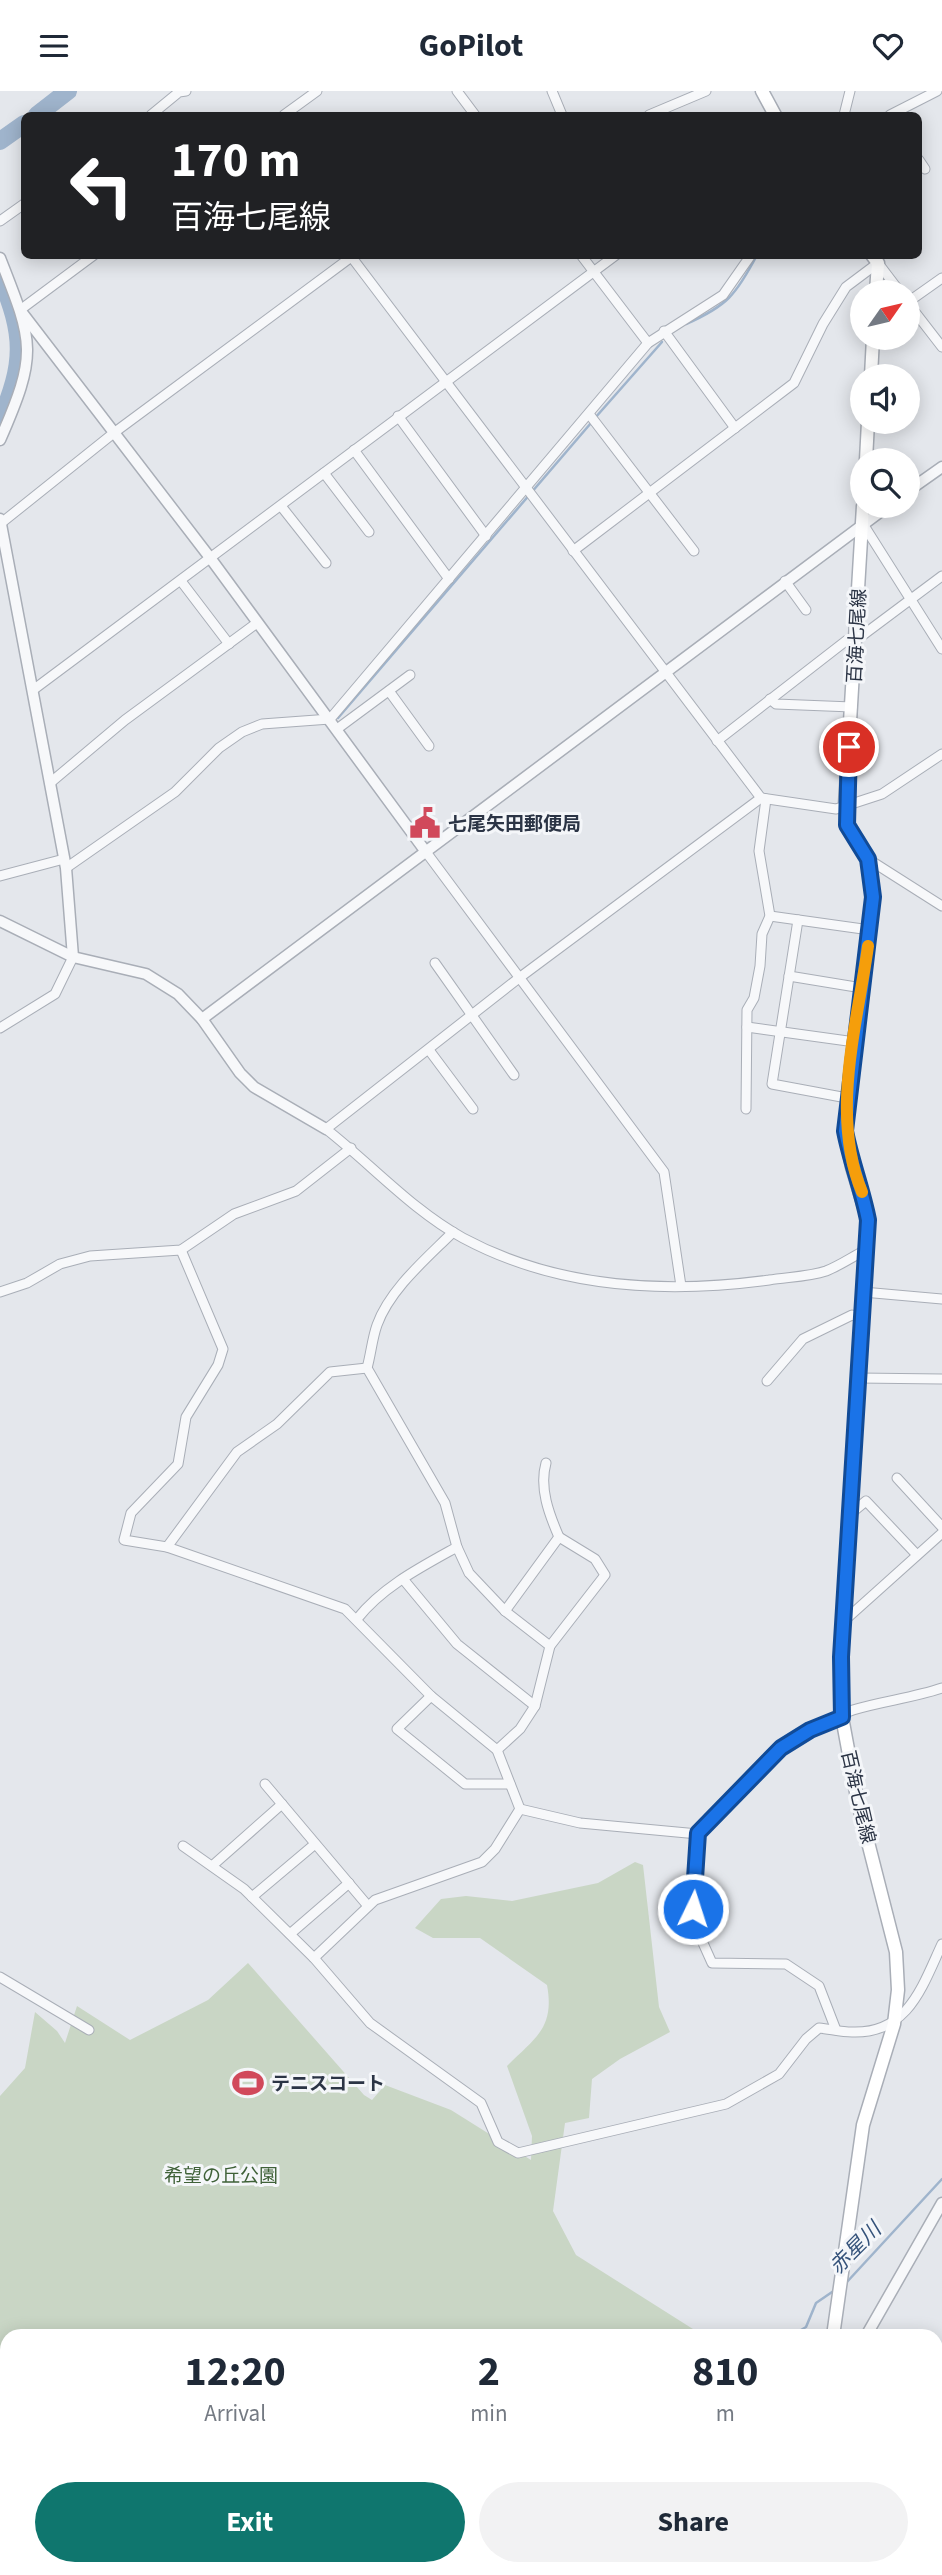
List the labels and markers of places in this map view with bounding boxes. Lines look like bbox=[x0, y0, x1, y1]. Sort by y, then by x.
pin bbox=[819, 717, 879, 777]
public building icon: 七尾矢田郵便局 bbox=[408, 806, 442, 840]
place label: 七尾矢田郵便局 bbox=[448, 811, 581, 838]
sports icon: テニスコート bbox=[231, 2066, 265, 2100]
place label: テニスコート bbox=[271, 2071, 385, 2098]

